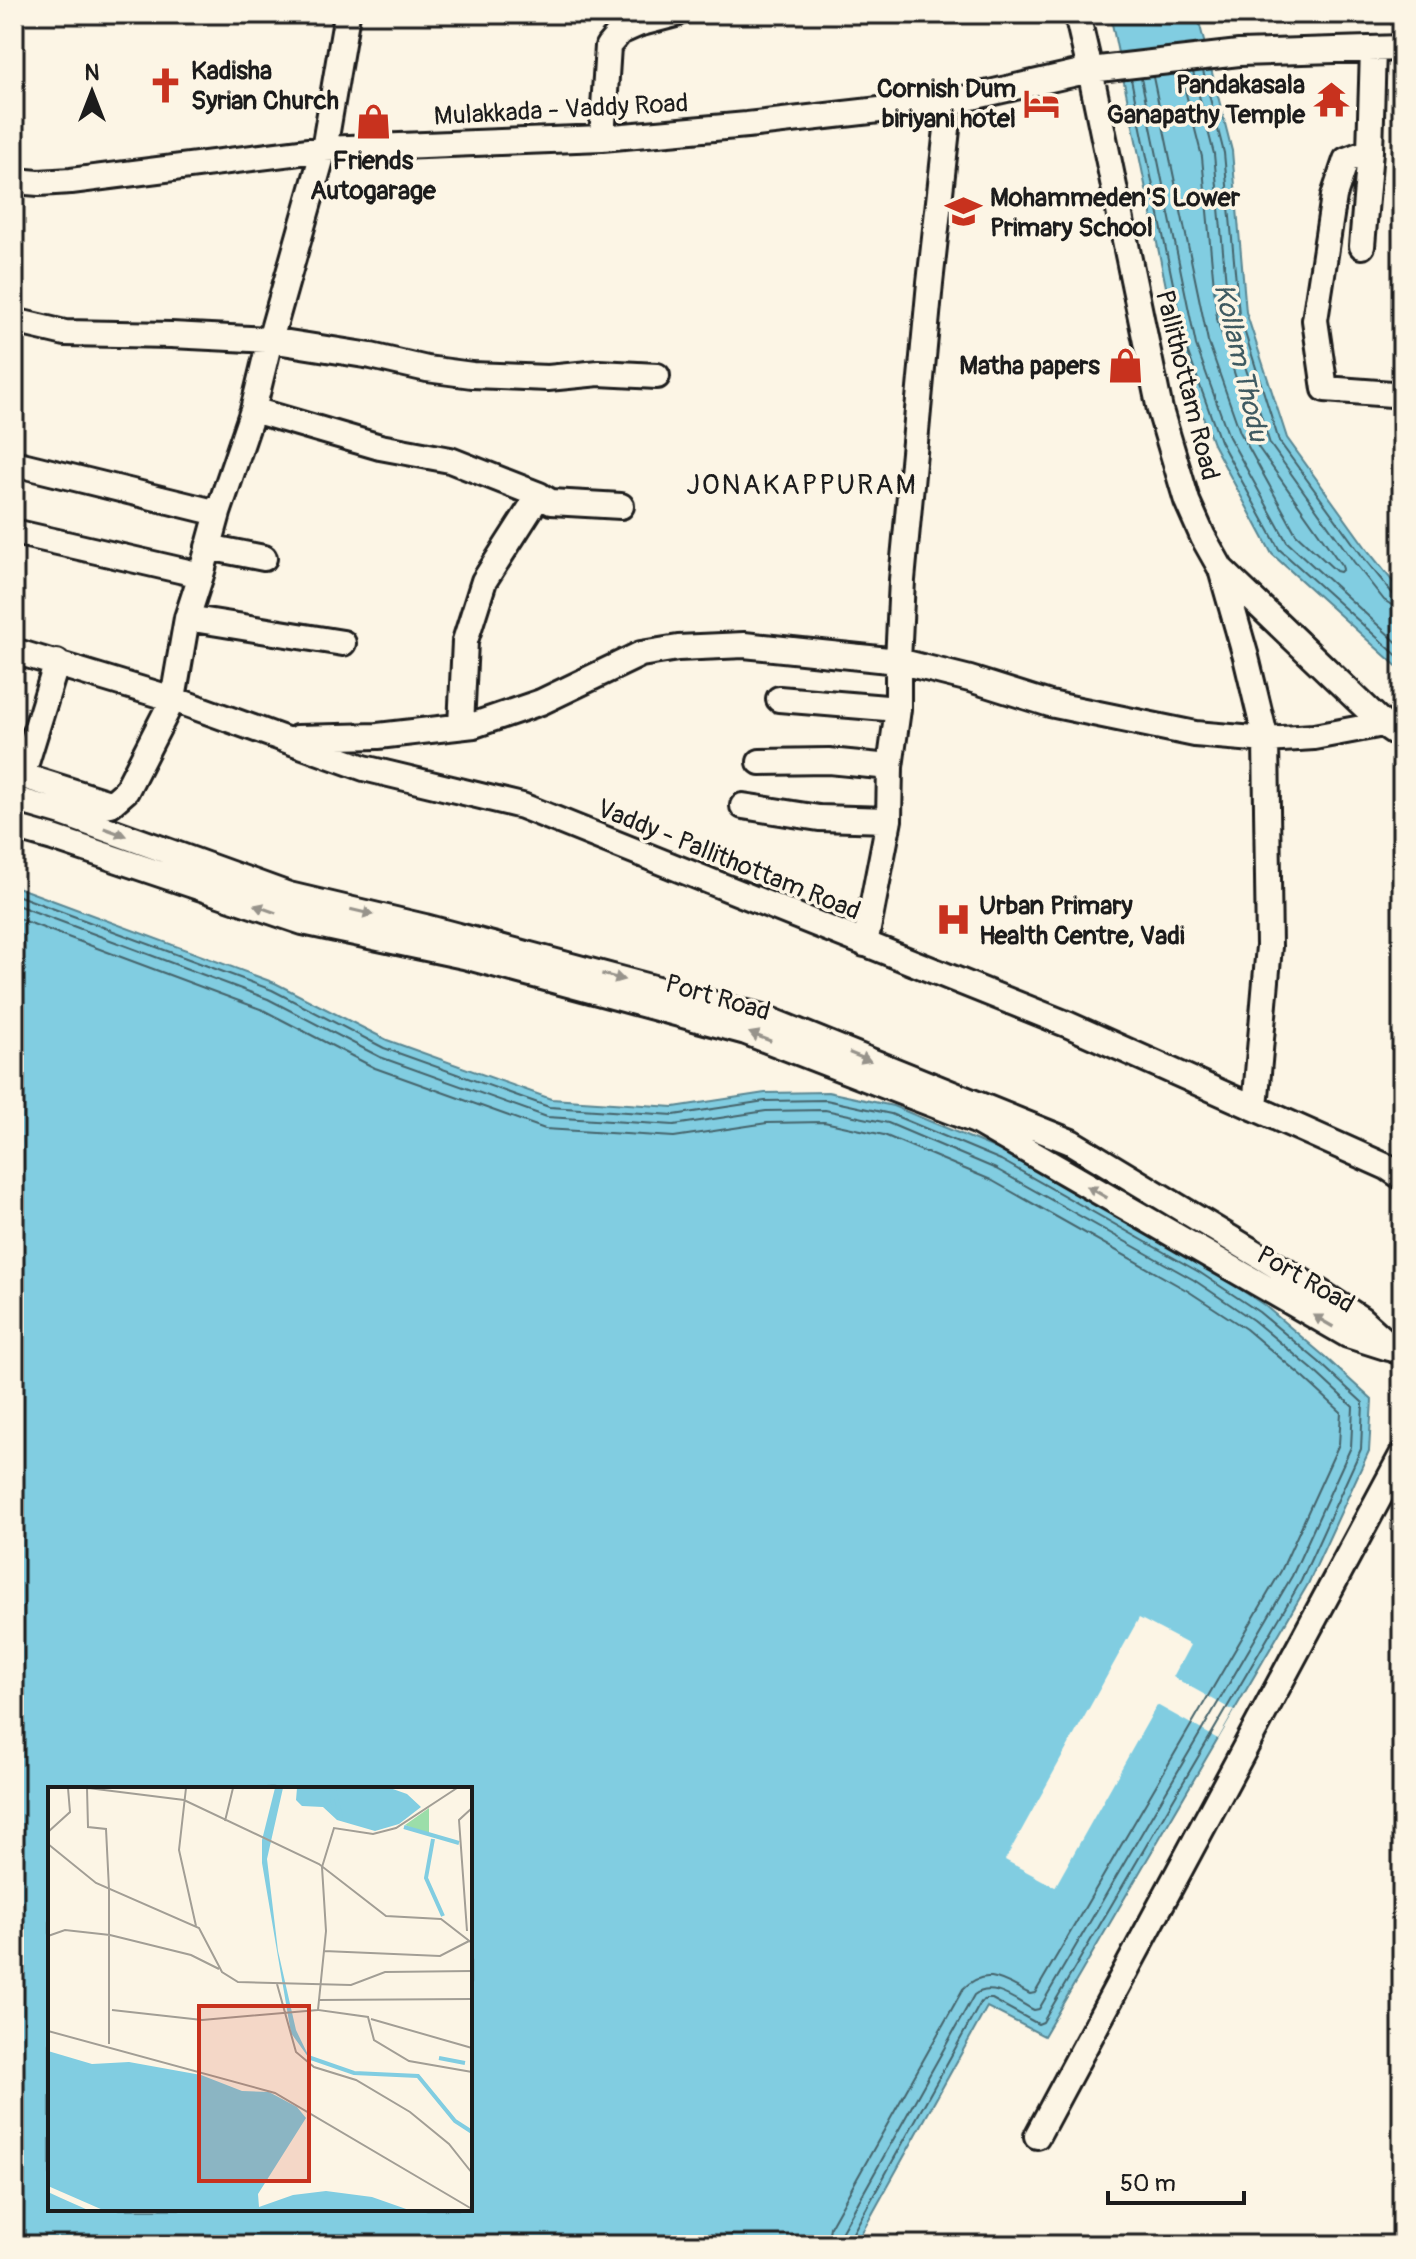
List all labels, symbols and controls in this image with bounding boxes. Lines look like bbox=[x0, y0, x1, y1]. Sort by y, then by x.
north arrow bbox=[52, 52, 132, 132]
place label: Kadisha Syrian Church bbox=[191, 55, 339, 117]
text: N bbox=[85, 59, 100, 87]
church icon: Kadisha Syrian Church bbox=[146, 66, 184, 104]
place label: Pandakasala Ganapathy Temple bbox=[1107, 69, 1306, 131]
place label: Cornish Dum biriyani hotel bbox=[877, 73, 1016, 135]
temple icon: Pandakasala Ganapathy Temple bbox=[1312, 80, 1350, 118]
hotel icon: Cornish Dum biriyani hotel bbox=[1023, 84, 1061, 122]
street label: Mulakkada - Vaddy Road bbox=[433, 87, 689, 133]
shop icon: Friends Autogarage bbox=[354, 102, 392, 140]
place label: Friends Autogarage bbox=[310, 145, 437, 207]
place label: Mohammeden'S Lower Primary School bbox=[990, 182, 1241, 244]
school or university icon: Mohammeden'S Lower Primary School bbox=[945, 193, 983, 231]
water label: Kollam Thodu bbox=[1205, 280, 1276, 446]
street label: Pallithottam Road bbox=[1148, 287, 1226, 484]
shop icon: Matha papers bbox=[1107, 346, 1145, 384]
place label: Matha papers bbox=[959, 350, 1100, 382]
district label: JONAKAPPURAM bbox=[686, 468, 918, 503]
street label: Vaddy - Pallithottam Road bbox=[592, 792, 865, 927]
one-way arrow bbox=[103, 826, 127, 839]
place label: Urban Primary Health Centre, Vadi bbox=[979, 890, 1185, 952]
hospital icon: Urban Primary Health Centre, Vadi bbox=[934, 901, 972, 939]
one-way arrow bbox=[252, 902, 276, 914]
one-way arrow bbox=[349, 907, 374, 919]
street label: Port Road bbox=[662, 968, 774, 1028]
one-way arrow bbox=[601, 972, 626, 984]
one-way arrow bbox=[748, 1030, 772, 1043]
one-way arrow bbox=[848, 1050, 872, 1063]
one-way arrow bbox=[1086, 1185, 1108, 1199]
street label: Port Road bbox=[1251, 1239, 1360, 1321]
one-way arrow bbox=[1312, 1314, 1334, 1328]
inset map bbox=[48, 1787, 472, 2211]
scale bar bbox=[1108, 2155, 1244, 2205]
text: 50 m bbox=[1120, 2169, 1176, 2198]

